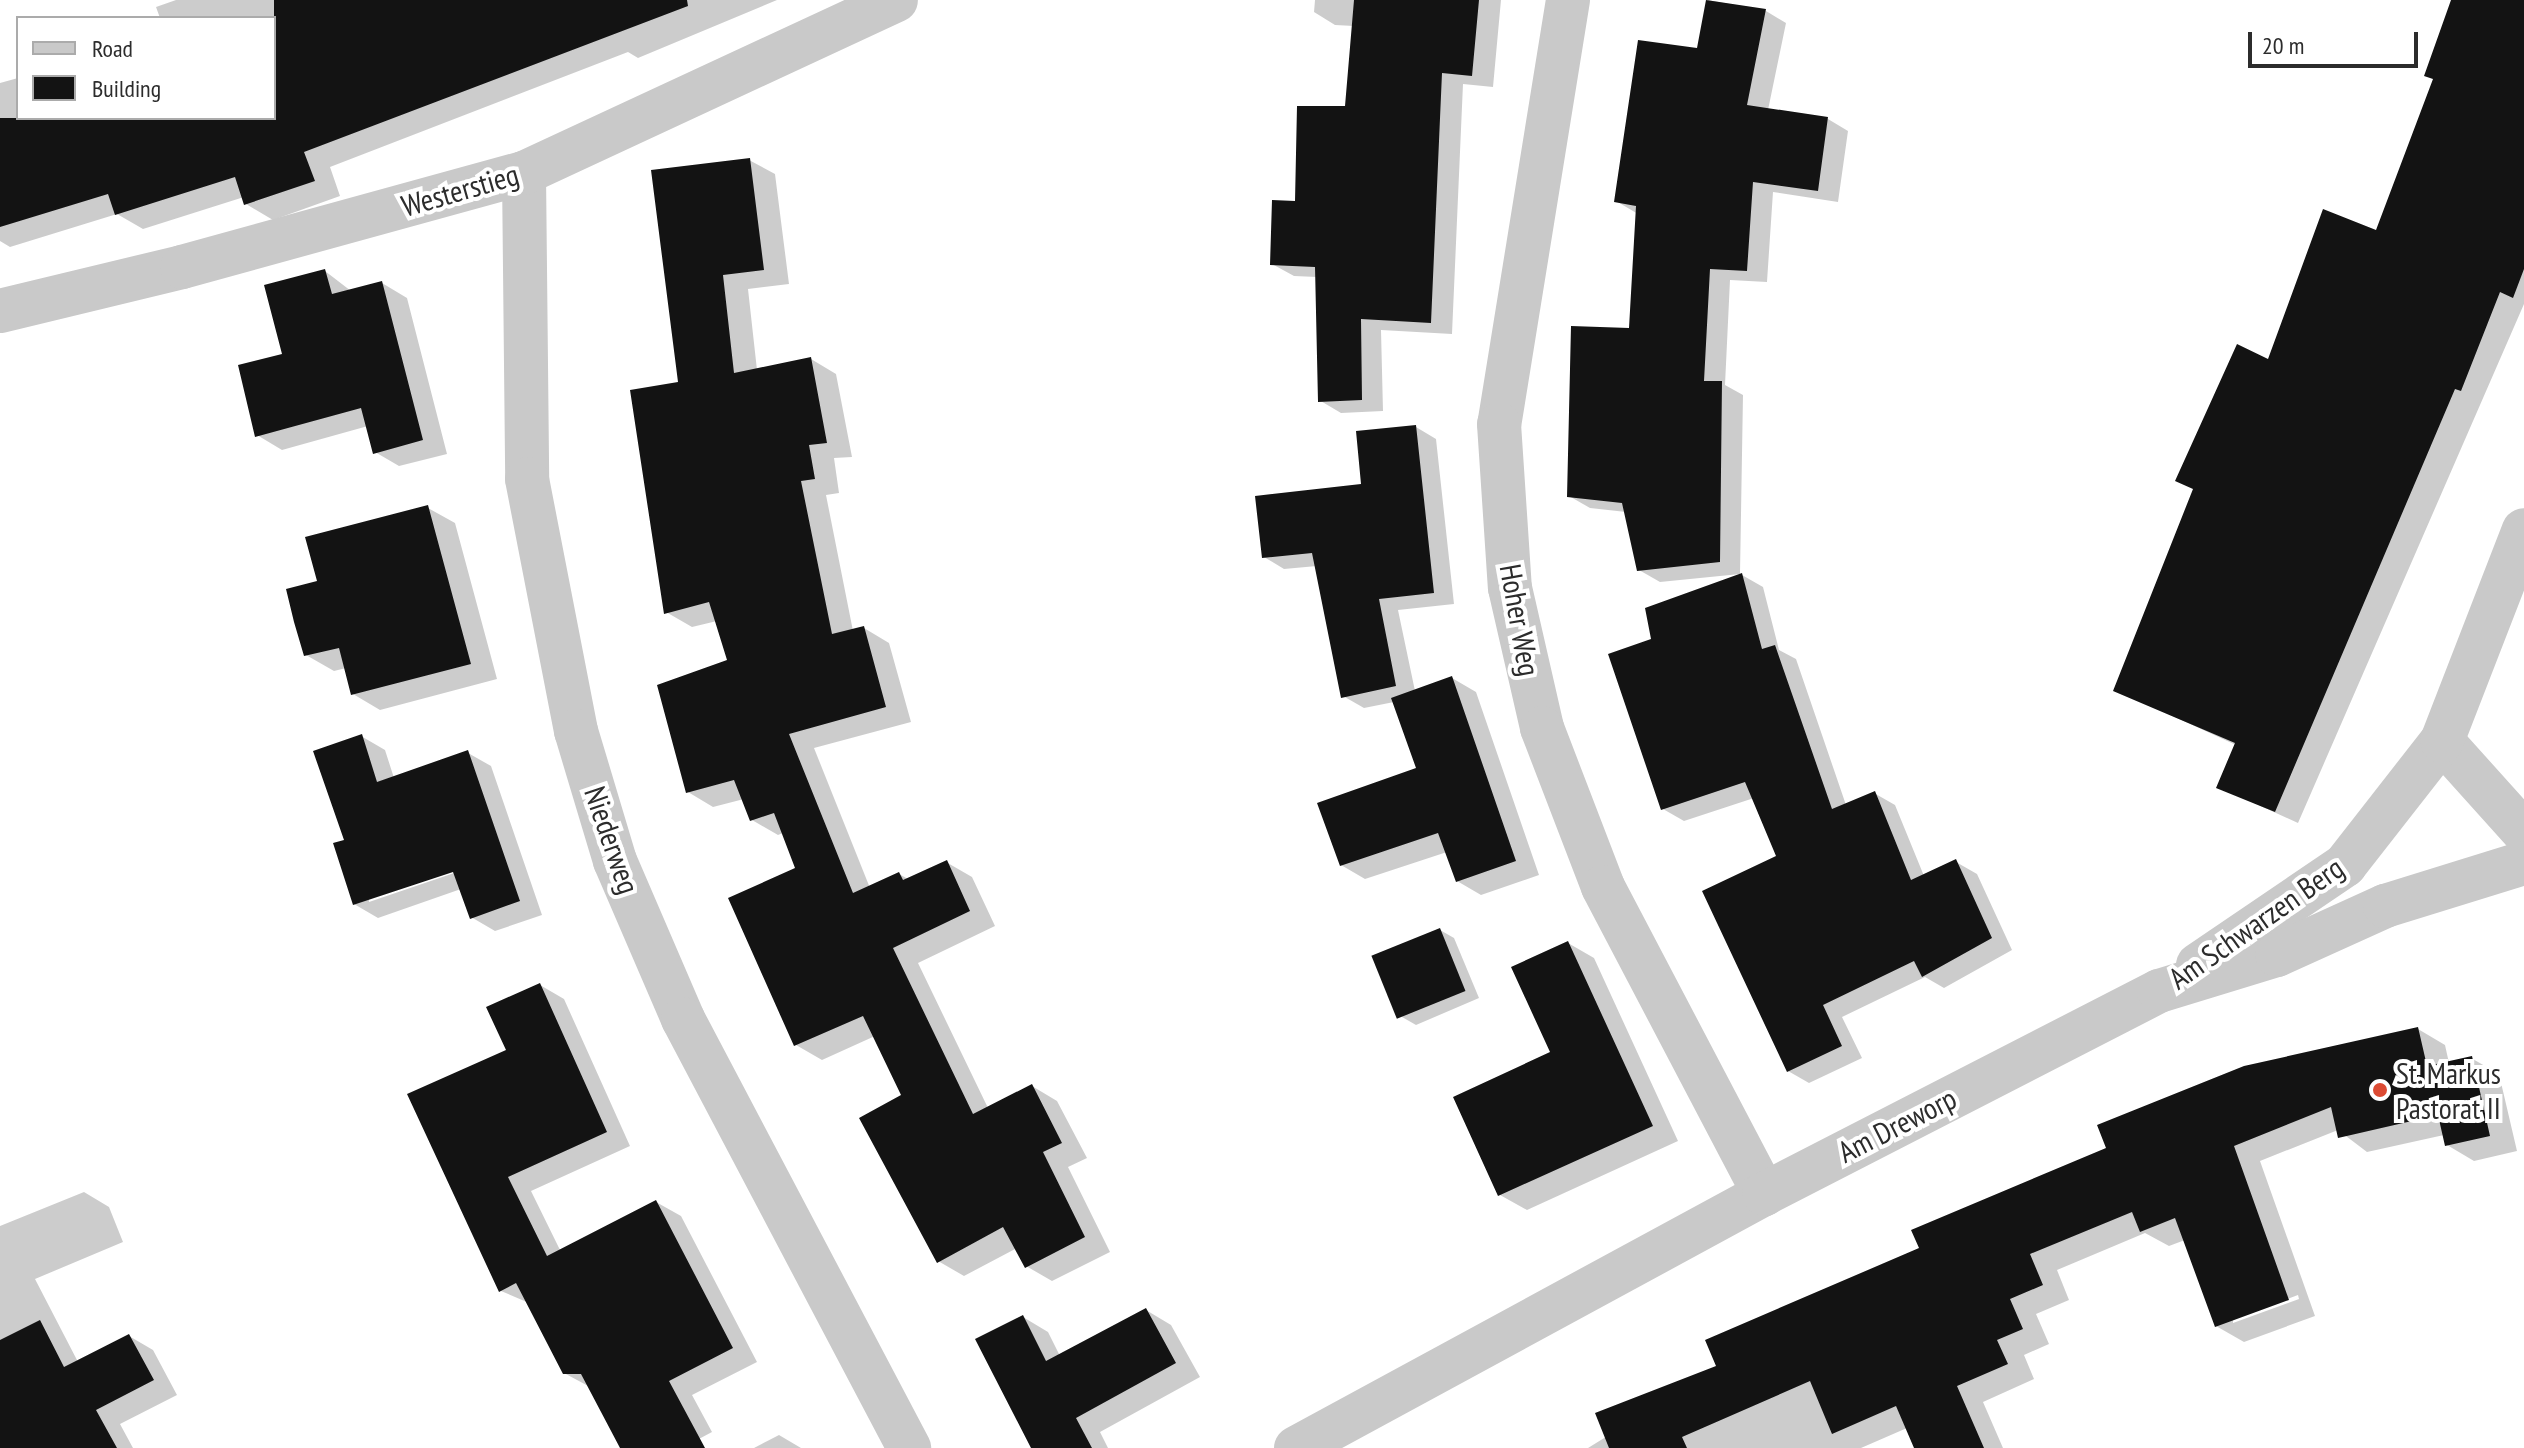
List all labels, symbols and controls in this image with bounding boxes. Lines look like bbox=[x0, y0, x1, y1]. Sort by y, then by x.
legend bbox=[16, 16, 276, 120]
scale bar bbox=[2252, 16, 2422, 66]
text: 20 m bbox=[2262, 30, 2304, 61]
text: Road bbox=[92, 33, 133, 64]
text: Building bbox=[92, 73, 161, 104]
street label: Westerstieg bbox=[397, 156, 523, 224]
street label: Hoher Weg bbox=[1492, 561, 1548, 679]
street label: Niederweg bbox=[577, 782, 647, 898]
street label: Am Schwarzen Berg bbox=[2162, 850, 2350, 996]
place label: St. Markus Pastorat II bbox=[2396, 1055, 2503, 1126]
street label: Am Dreworp bbox=[1832, 1080, 1962, 1170]
marker: St. Markus Pastorat II bbox=[2371, 1081, 2389, 1099]

